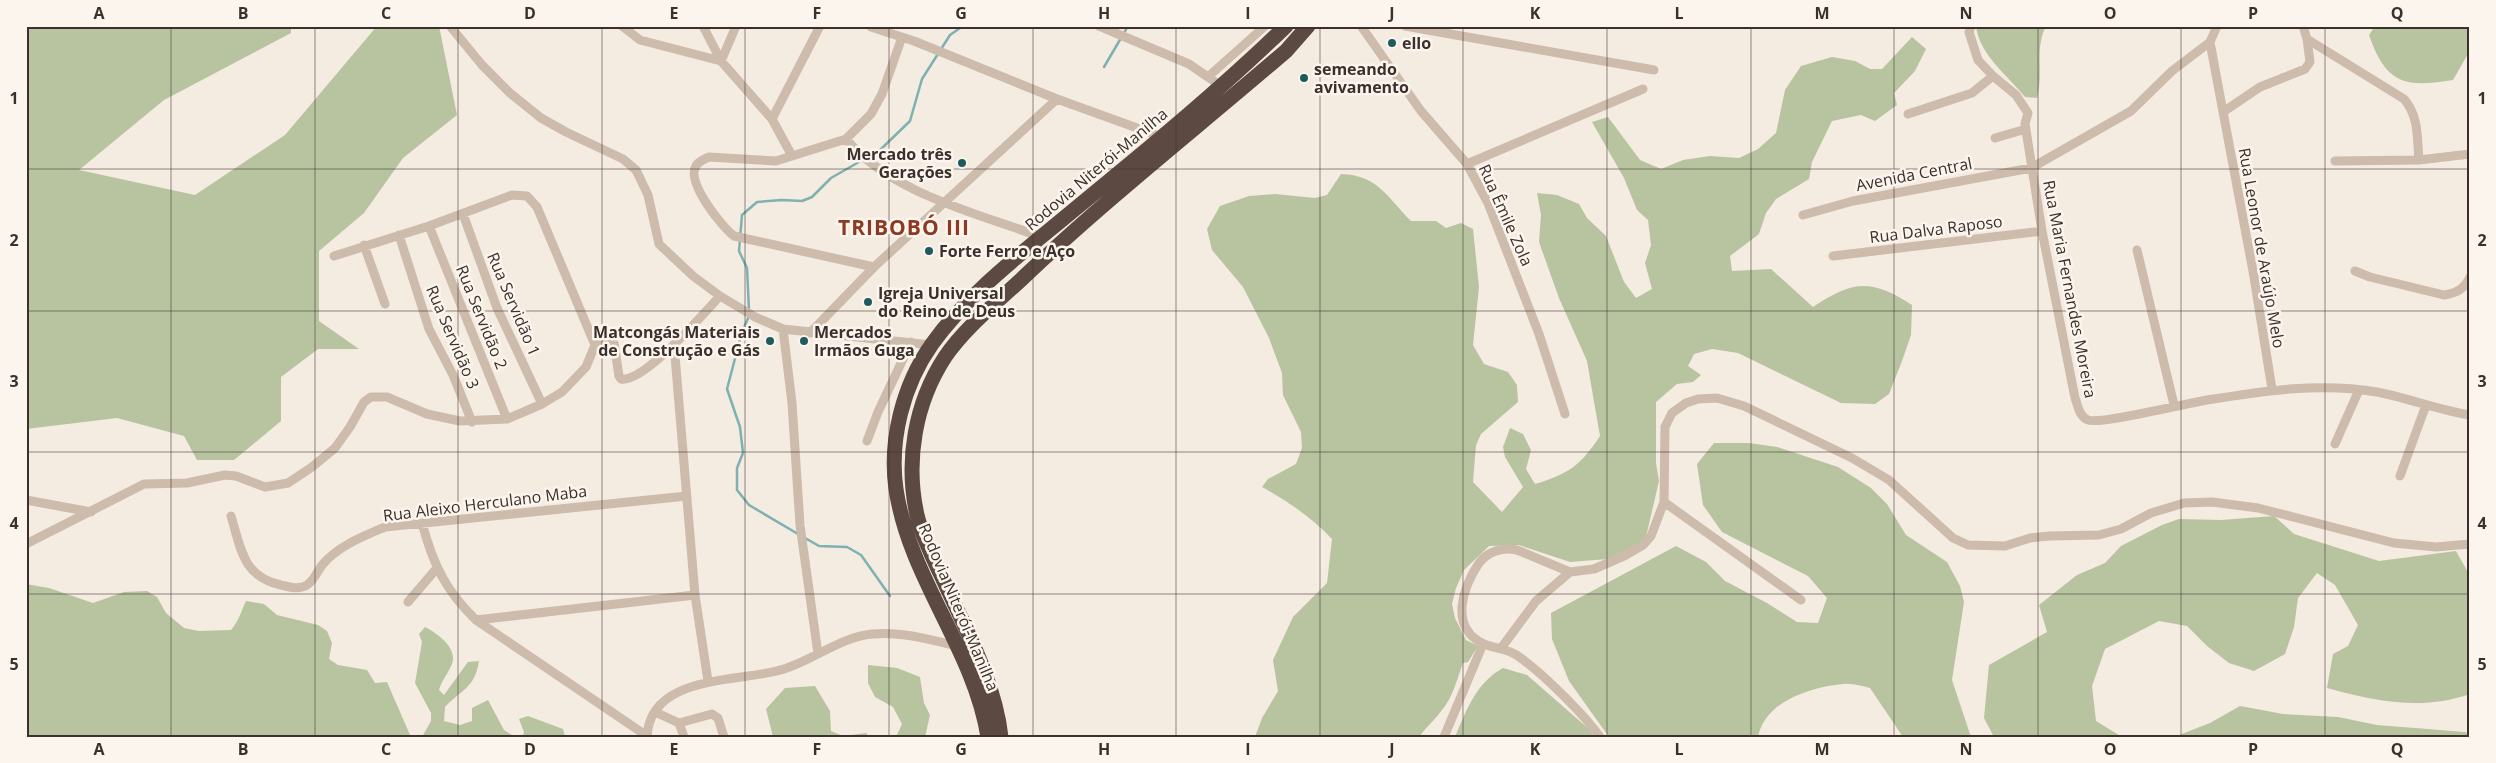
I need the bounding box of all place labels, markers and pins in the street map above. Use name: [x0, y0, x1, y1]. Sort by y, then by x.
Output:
place label: ello: [1402, 32, 1431, 54]
marker: ello: [1386, 37, 1398, 49]
place label: semeando avivamento: [1314, 58, 1409, 98]
marker: semeando avivamento: [1298, 72, 1310, 84]
place label: Mercado três Gerações: [847, 143, 952, 183]
marker: Mercado três Gerações: [956, 157, 968, 169]
place label: Forte Ferro e Aço: [939, 240, 1075, 262]
marker: Forte Ferro e Aço: [923, 245, 935, 257]
place label: Igreja Universal do Reino de Deus: [878, 282, 1015, 322]
marker: Igreja Universal do Reino de Deus: [862, 296, 874, 308]
place label: Matcongás Materiais de Construção e Gás: [593, 321, 760, 361]
place label: Mercados Irmãos Guga: [814, 321, 915, 361]
marker: Matcongás Materiais de Construção e Gás: [764, 335, 776, 347]
marker: Mercados Irmãos Guga: [798, 335, 810, 347]

